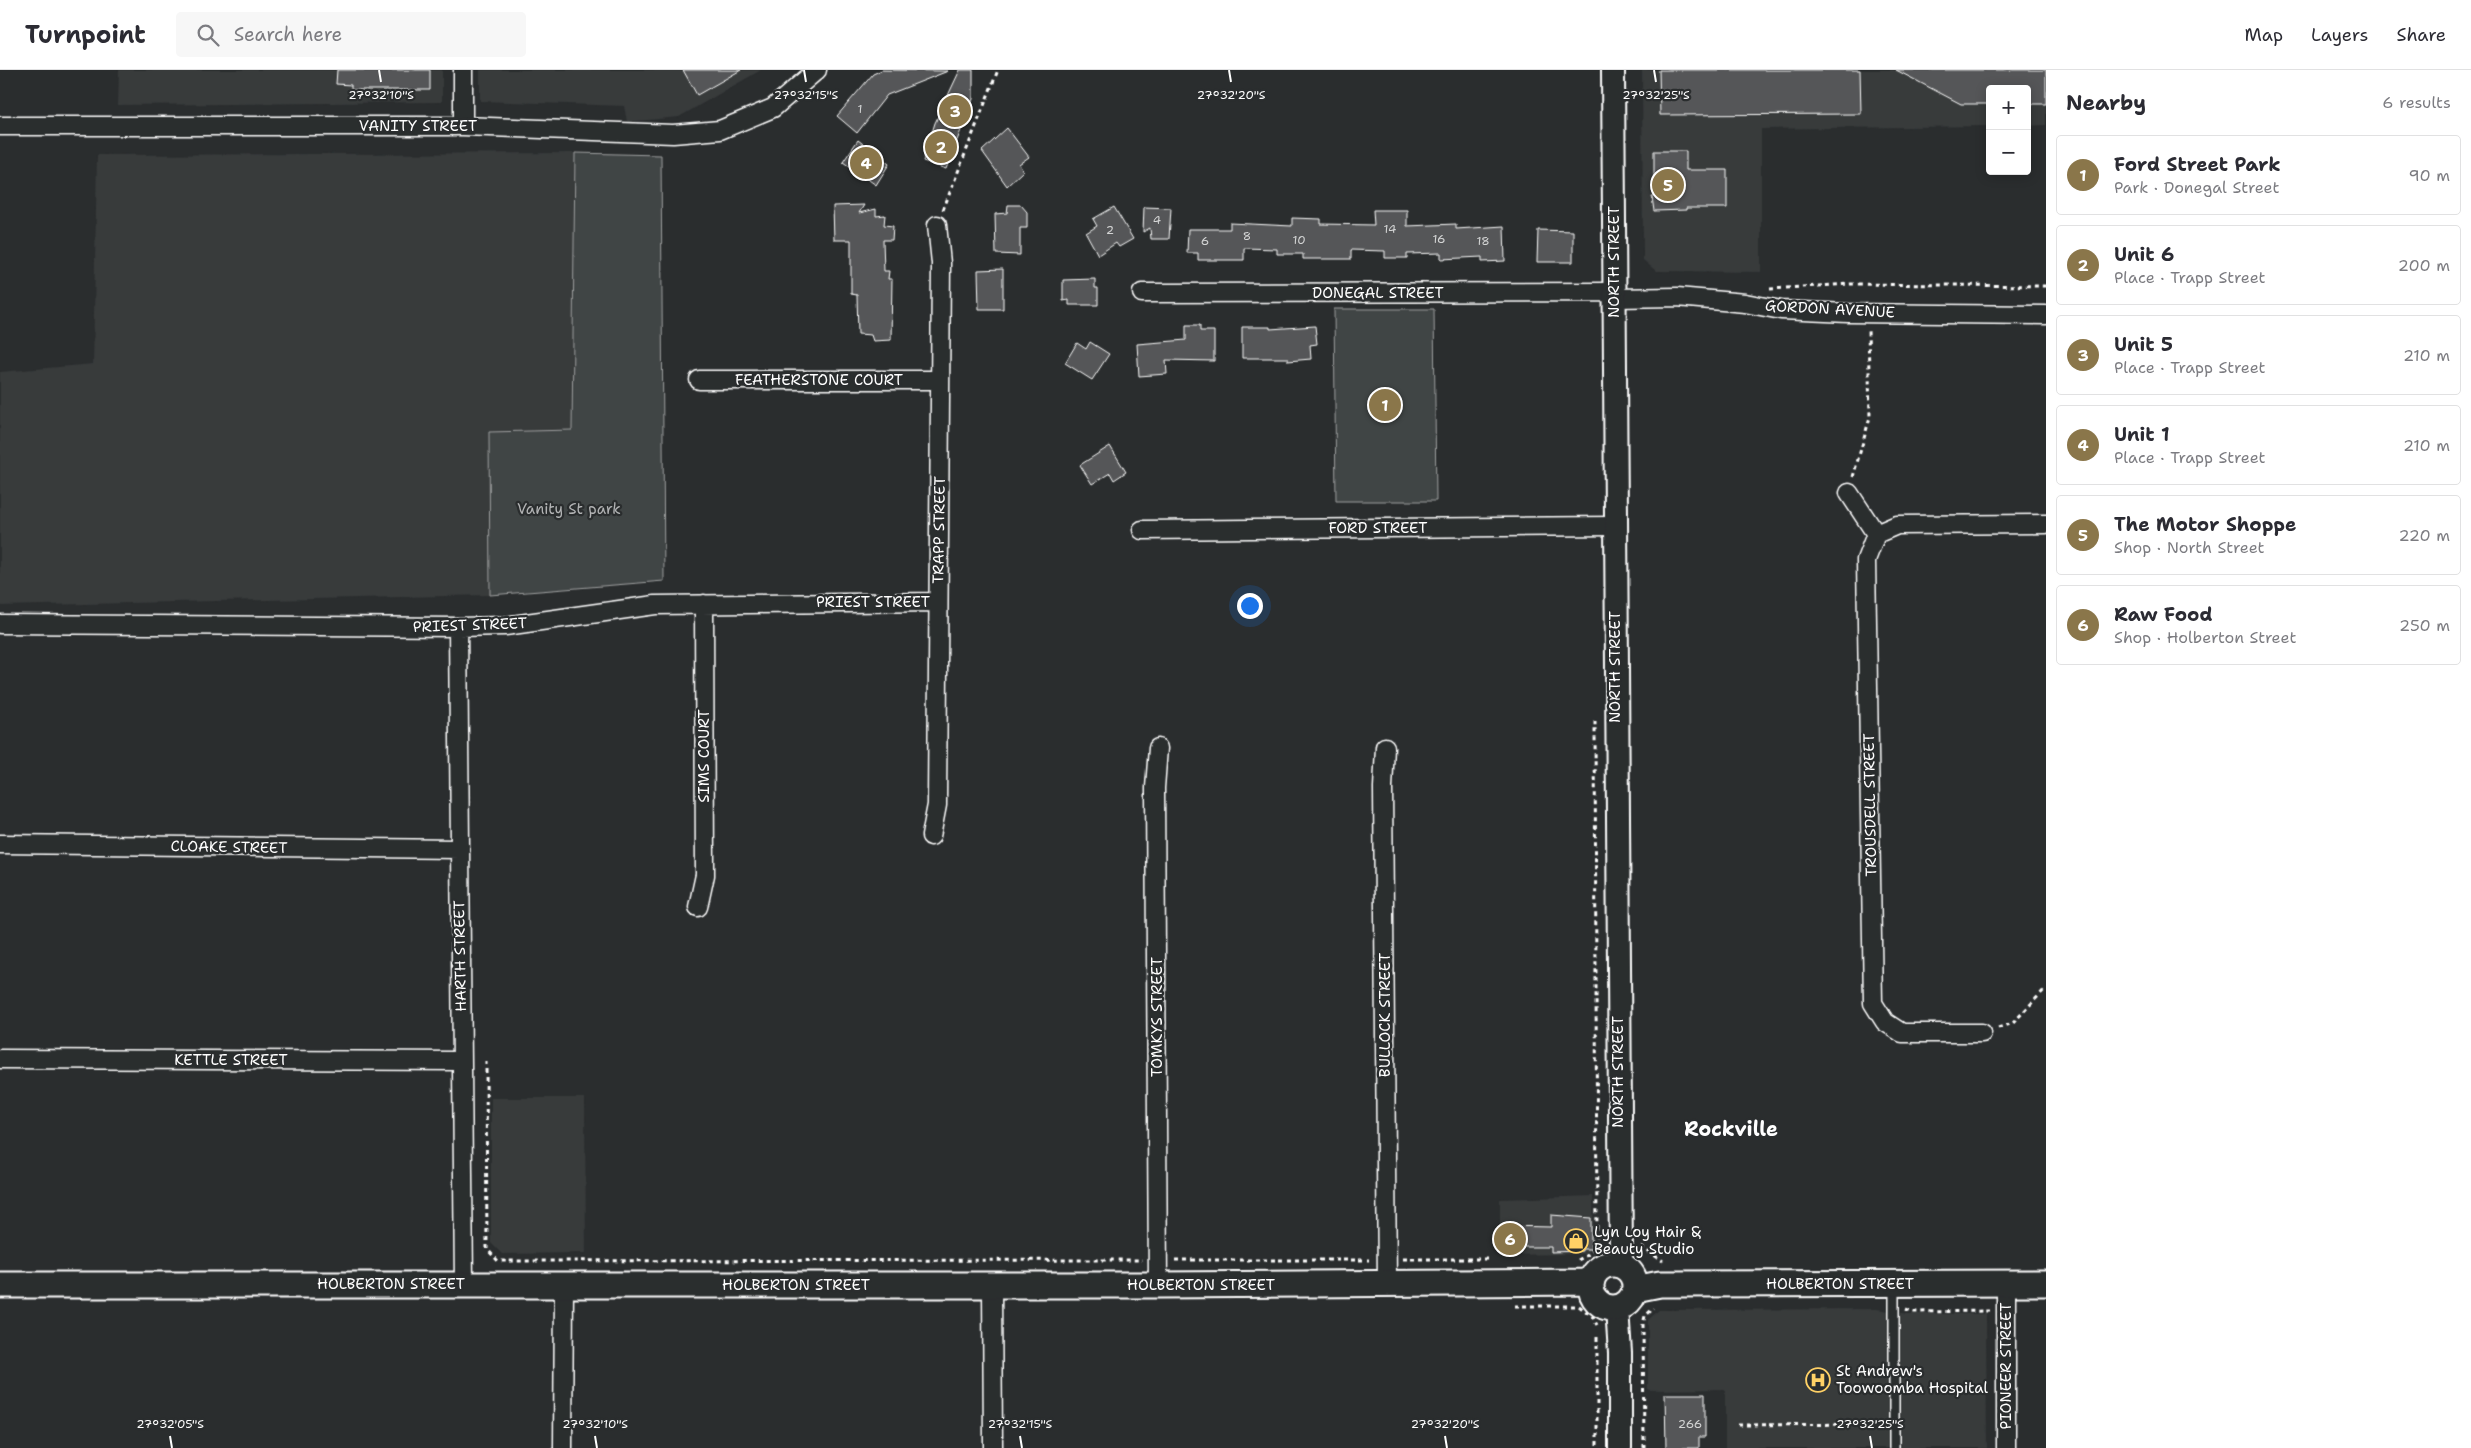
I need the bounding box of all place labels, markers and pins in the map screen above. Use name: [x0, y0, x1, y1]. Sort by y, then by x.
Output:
pin: 3: [939, 92, 971, 130]
pin: 2: [925, 128, 957, 166]
pin: 4: [850, 144, 882, 182]
pin: 5: [1652, 166, 1684, 204]
pin: 1: [1369, 386, 1401, 424]
pin: 6: [1494, 1220, 1526, 1258]
place label: Lyn Loy Hair & Beauty Studio: [1594, 1222, 1701, 1259]
shop icon: Lyn Loy Hair & Beauty Studio: [1563, 1228, 1589, 1254]
place label: St Andrew's Toowoomba Hospital: [1836, 1361, 1988, 1398]
hospital icon: St Andrew's Toowoomba Hospital: [1805, 1367, 1831, 1393]

